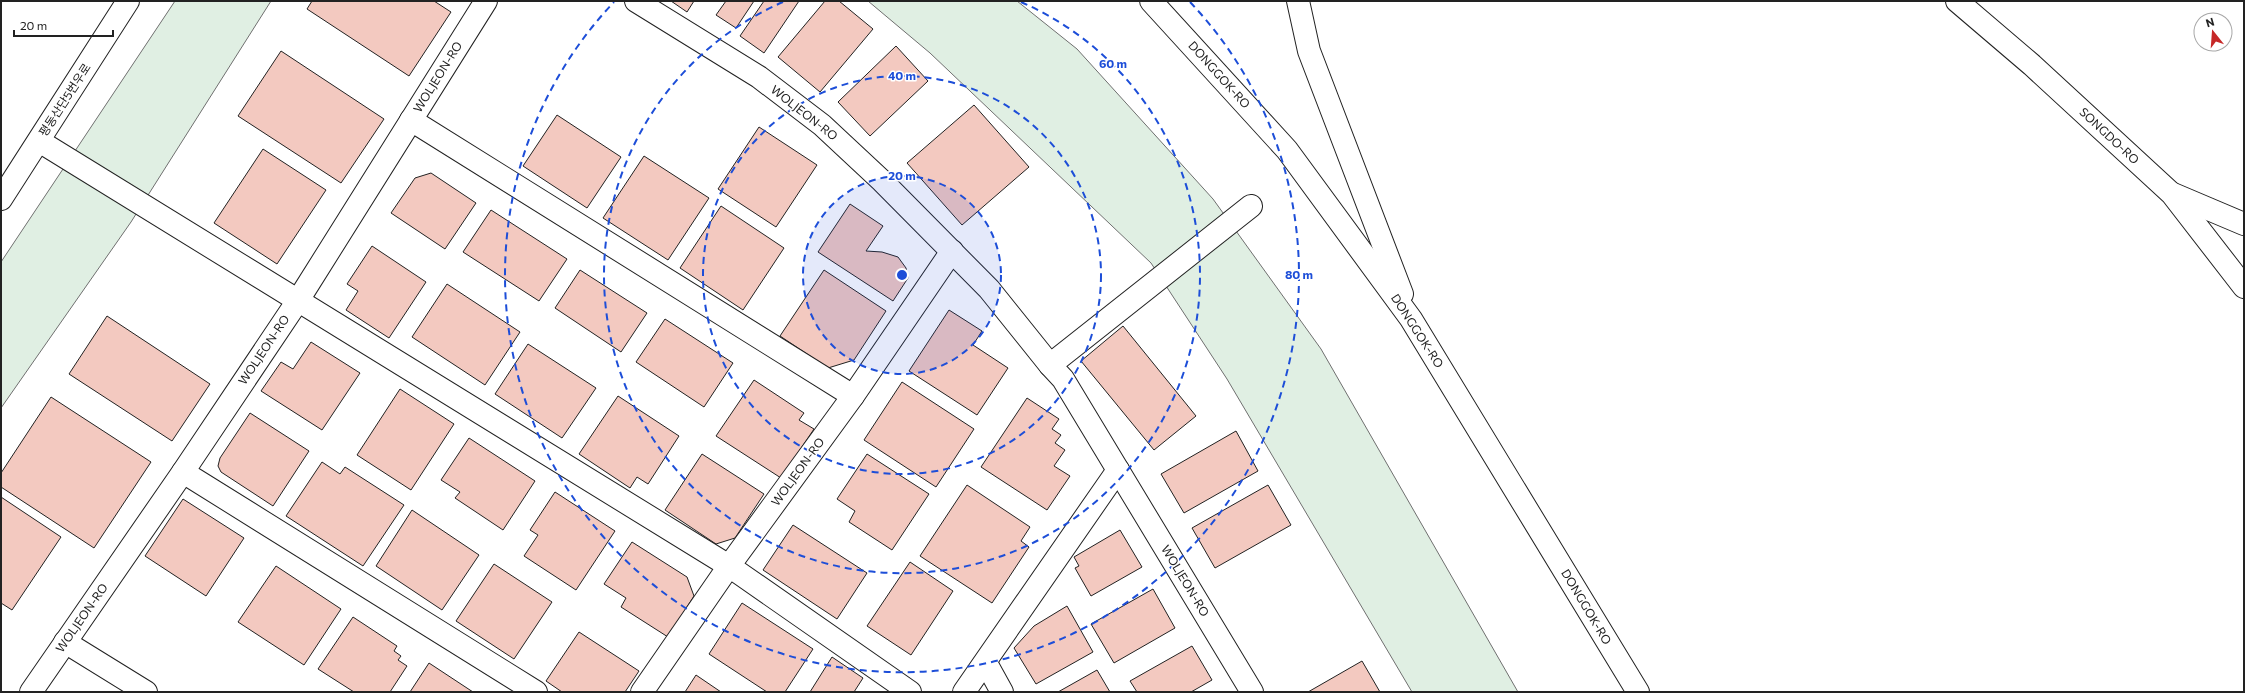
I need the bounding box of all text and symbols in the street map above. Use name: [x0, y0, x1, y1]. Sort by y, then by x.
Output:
scale bar: [14, 12, 113, 38]
north arrow: [2193, 12, 2233, 52]
text: N: [2204, 15, 2216, 29]
text: 20 m: [20, 18, 47, 32]
street label: WOLJEON-RO: [410, 38, 465, 115]
street label: DONGGOK-RO: [1186, 38, 1254, 111]
text: 60 m: [1099, 56, 1127, 70]
street label: 평동산단5번우로: [35, 60, 93, 139]
text: 40 m: [888, 68, 916, 82]
street label: WOLJEON-RO: [768, 82, 841, 144]
street label: SONGDO-RO: [2077, 104, 2142, 166]
text: 20 m: [888, 168, 916, 182]
text: 80 m: [1285, 267, 1313, 281]
centre of rings: [895, 268, 909, 282]
street label: DONGGOK-RO: [1389, 291, 1447, 370]
street label: WOLJEON-RO: [235, 312, 293, 387]
street label: WOLJEON-RO: [768, 434, 828, 509]
street label: WOLJEON-RO: [1158, 542, 1213, 619]
street label: DONGGOK-RO: [1559, 566, 1615, 647]
street label: WOLJEON-RO: [52, 580, 111, 655]

